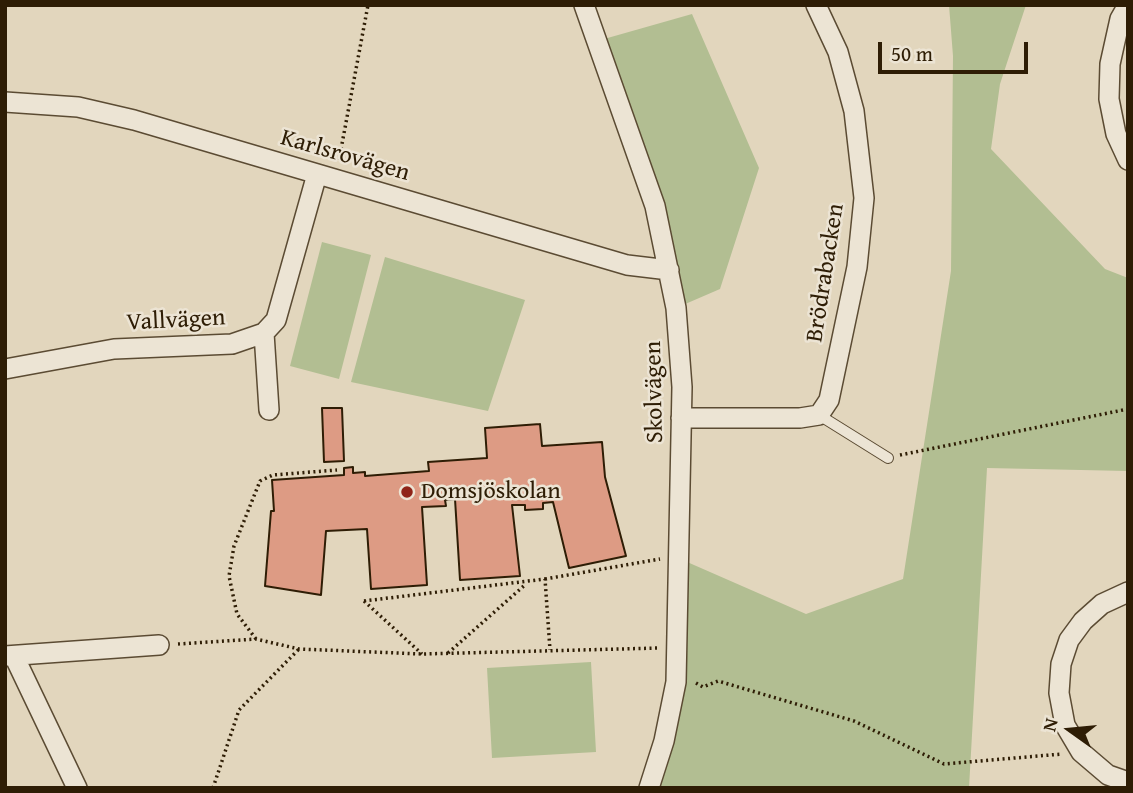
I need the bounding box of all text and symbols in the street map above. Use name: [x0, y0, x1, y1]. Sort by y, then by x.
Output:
scale bar: [881, 28, 1032, 72]
text: 50 m: [891, 38, 933, 69]
street label: Karlsrovägen: [277, 124, 413, 188]
street label: Brödrabacken: [801, 202, 851, 344]
street label: Vallvägen: [126, 304, 226, 338]
street label: Skolvägen: [640, 341, 670, 443]
place label: Domsjöskolan: [421, 478, 561, 506]
marker: Domsjöskolan: [399, 484, 415, 500]
north arrow: [1035, 695, 1105, 765]
text: N: [1035, 715, 1065, 734]

